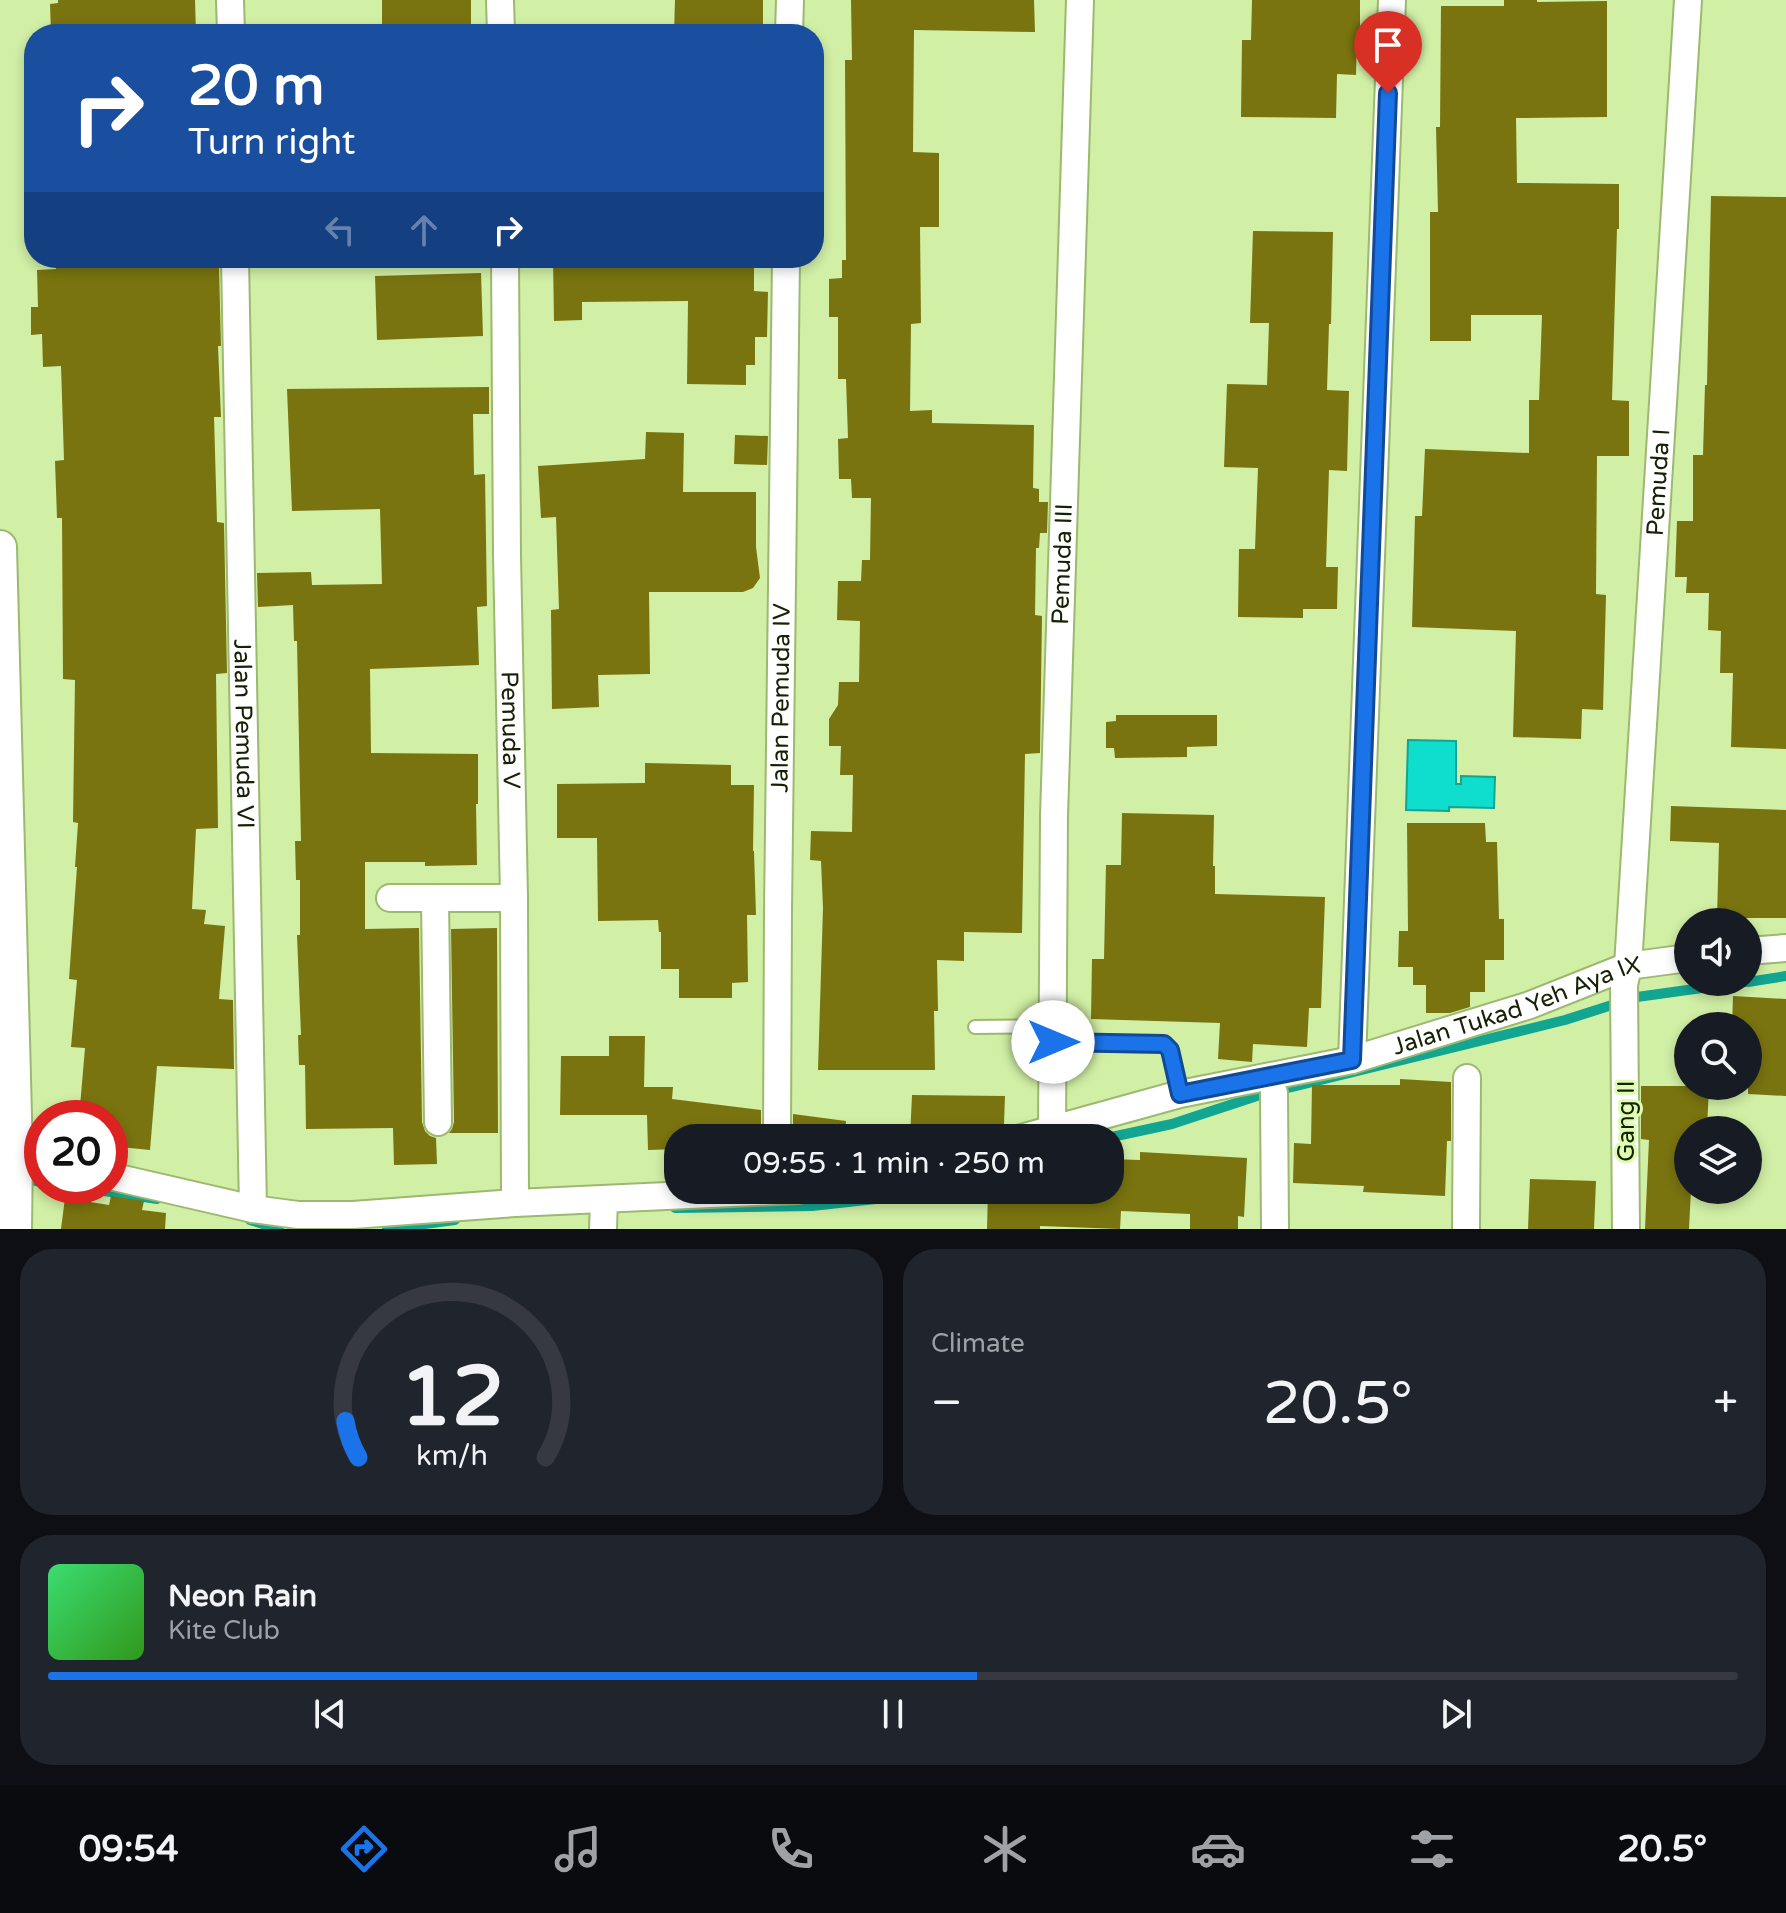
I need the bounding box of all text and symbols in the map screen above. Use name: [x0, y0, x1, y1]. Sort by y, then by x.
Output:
pin: [1354, 11, 1422, 93]
icon: arrive: [1366, 23, 1410, 67]
text: 20 m: [188, 53, 324, 120]
icon: right: [56, 56, 160, 160]
text: Turn right: [188, 121, 355, 164]
icon: left: [318, 208, 362, 252]
icon: ahead: [402, 208, 446, 252]
icon: right: [486, 208, 530, 252]
street label: Pemuda I: [1641, 428, 1676, 537]
street label: Pemuda III: [1046, 503, 1079, 625]
street label: Jalan Pemuda IV: [765, 603, 797, 793]
street label: Jalan Pemuda VI: [227, 639, 260, 829]
street label: Pemuda V: [494, 671, 526, 789]
map controls: [1674, 908, 1762, 1204]
button: sound: [1674, 908, 1762, 996]
street label: Jalan Tukad Yeh Aya IX: [1389, 950, 1642, 1062]
position arrow: [1011, 1000, 1095, 1084]
button: search: [1674, 1012, 1762, 1100]
street label: Gang II: [1612, 1080, 1641, 1162]
speed limit sign: 20: [24, 1100, 128, 1204]
button: layers: [1674, 1116, 1762, 1204]
text: 09:55 · 1 min · 250 m: [743, 1145, 1045, 1182]
text: Climate: [931, 1328, 1025, 1359]
text: 12: [399, 1348, 504, 1448]
text: 20.5°: [1263, 1368, 1413, 1440]
text: −: [931, 1377, 962, 1430]
text: +: [1713, 1377, 1738, 1430]
text: km/h: [416, 1439, 487, 1473]
text: Neon Rain: [168, 1578, 317, 1615]
text: Kite Club: [168, 1615, 280, 1646]
icon: previous: [308, 1692, 352, 1736]
icon: pause: [871, 1692, 915, 1736]
icon: next: [1434, 1692, 1478, 1736]
icon: directions: [336, 1821, 392, 1877]
icon: music: [550, 1821, 606, 1877]
icon: phone: [763, 1821, 819, 1877]
icon: climate: [977, 1821, 1033, 1877]
icon: car: [1190, 1821, 1246, 1877]
icon: filters: [1404, 1821, 1460, 1877]
text: 09:54: [79, 1828, 179, 1871]
text: 20.5°: [1617, 1828, 1707, 1871]

